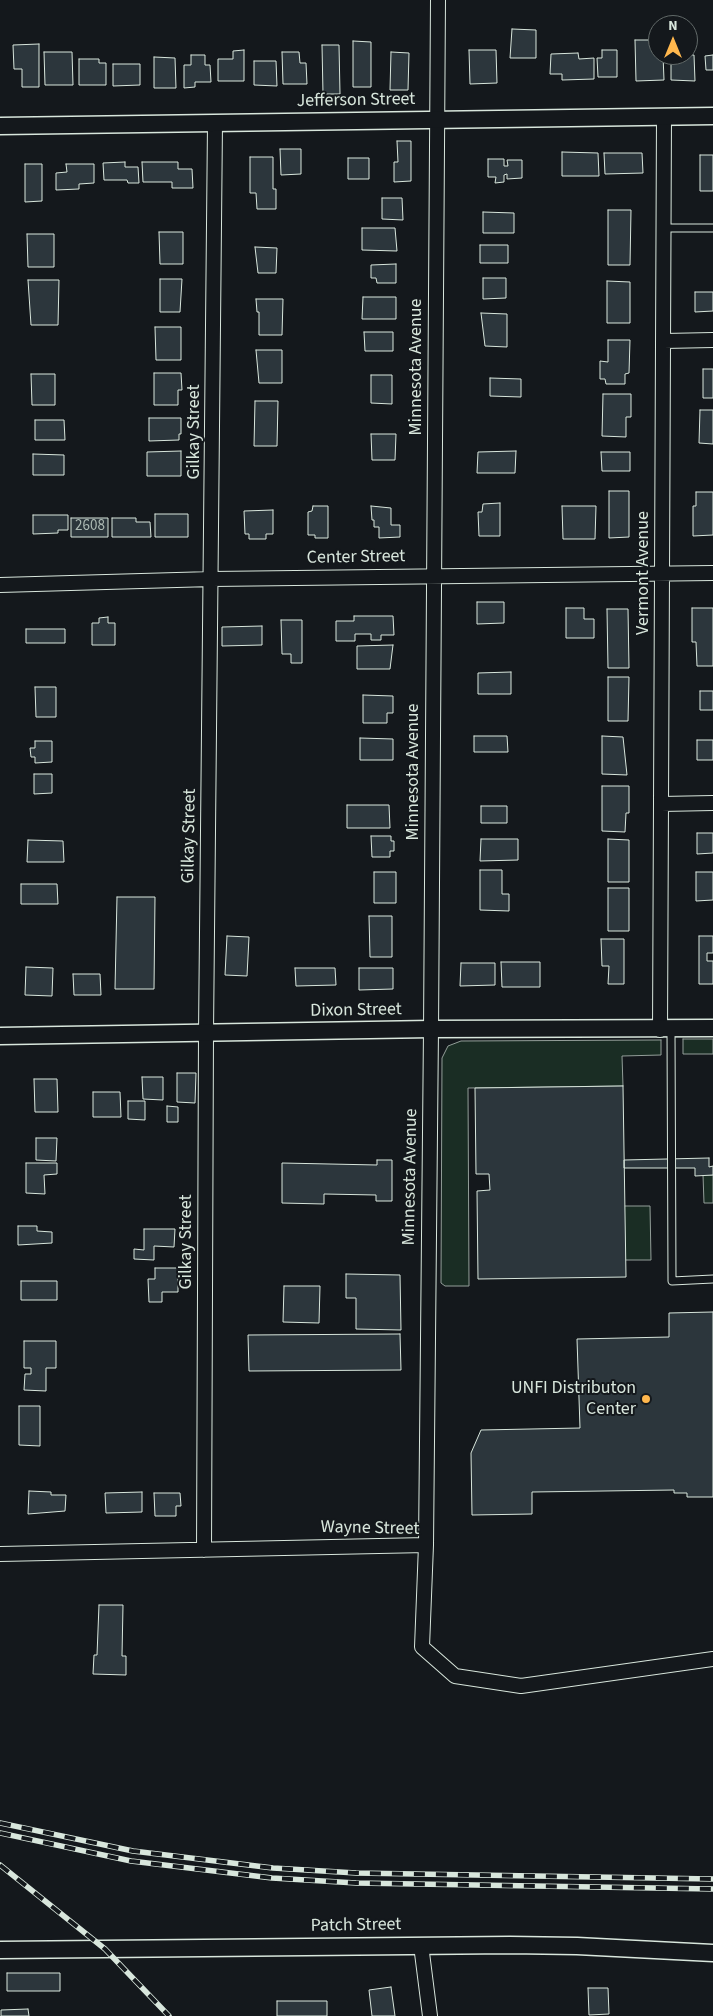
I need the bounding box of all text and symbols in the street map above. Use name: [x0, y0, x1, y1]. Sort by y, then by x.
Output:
north arrow: [648, 15, 698, 65]
text: N: [668, 16, 678, 36]
street label: Jefferson Street: [296, 89, 416, 113]
street label: Minnesota Avenue: [406, 299, 428, 435]
street label: Gilkay Street: [184, 384, 206, 480]
street label: Vermont Avenue: [633, 511, 655, 635]
house number: 2608: [75, 518, 105, 536]
street label: Center Street: [306, 546, 406, 570]
street label: Minnesota Avenue: [403, 704, 425, 840]
street label: Gilkay Street: [178, 788, 202, 884]
street label: Dixon Street: [310, 999, 402, 1023]
street label: Minnesota Avenue: [399, 1108, 423, 1246]
street label: Gilkay Street: [176, 1194, 198, 1290]
place label: UNFI Distributon Center: [511, 1378, 636, 1420]
marker: UNFI Distributon Center: [640, 1393, 652, 1405]
street label: Wayne Street: [320, 1517, 420, 1541]
street label: Patch Street: [310, 1914, 402, 1938]

